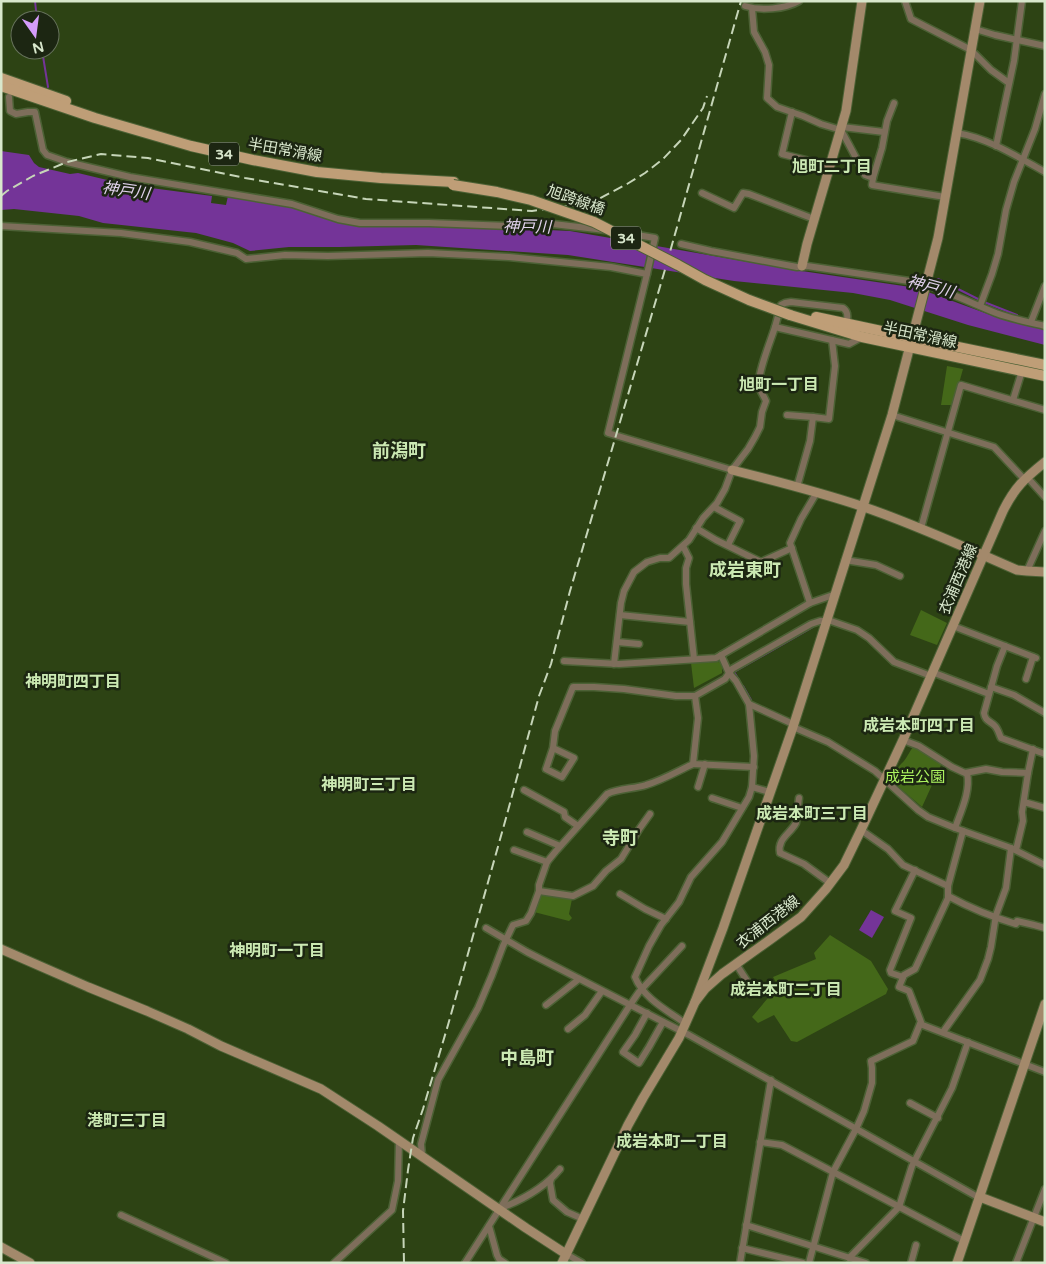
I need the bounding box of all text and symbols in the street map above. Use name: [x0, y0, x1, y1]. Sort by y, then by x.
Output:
north arrow: [10, 10, 60, 60]
text: N: [31, 38, 46, 57]
street label: 半田常滑線: [246, 135, 324, 165]
road number: 34: [209, 142, 239, 166]
district label: 旭町二丁目: [792, 157, 872, 177]
water label: 神戸川: [101, 178, 153, 205]
street label: 旭跨線橋: [545, 181, 607, 219]
water label: 神戸川: [503, 217, 553, 237]
road number: 34: [611, 227, 641, 250]
water label: 神戸川: [905, 271, 958, 303]
street label: 半田常滑線: [881, 318, 959, 352]
district label: 旭町一丁目: [739, 375, 819, 395]
district label: 前潟町: [372, 440, 426, 462]
street label: 衣浦西港線: [935, 541, 981, 617]
district label: 成岩東町: [709, 559, 781, 581]
district label: 神明町四丁目: [25, 672, 121, 692]
district label: 成岩本町四丁目: [863, 716, 975, 736]
park label: 成岩公園: [885, 768, 945, 786]
district label: 神明町三丁目: [321, 775, 417, 795]
district label: 成岩本町三丁目: [756, 804, 868, 824]
district label: 寺町: [602, 827, 638, 849]
street label: 衣浦西港線: [733, 892, 803, 952]
district label: 神明町一丁目: [229, 941, 325, 961]
district label: 成岩本町二丁目: [730, 980, 842, 1000]
district label: 中島町: [500, 1047, 554, 1069]
district label: 港町三丁目: [87, 1111, 167, 1131]
district label: 成岩本町一丁目: [616, 1132, 728, 1152]

